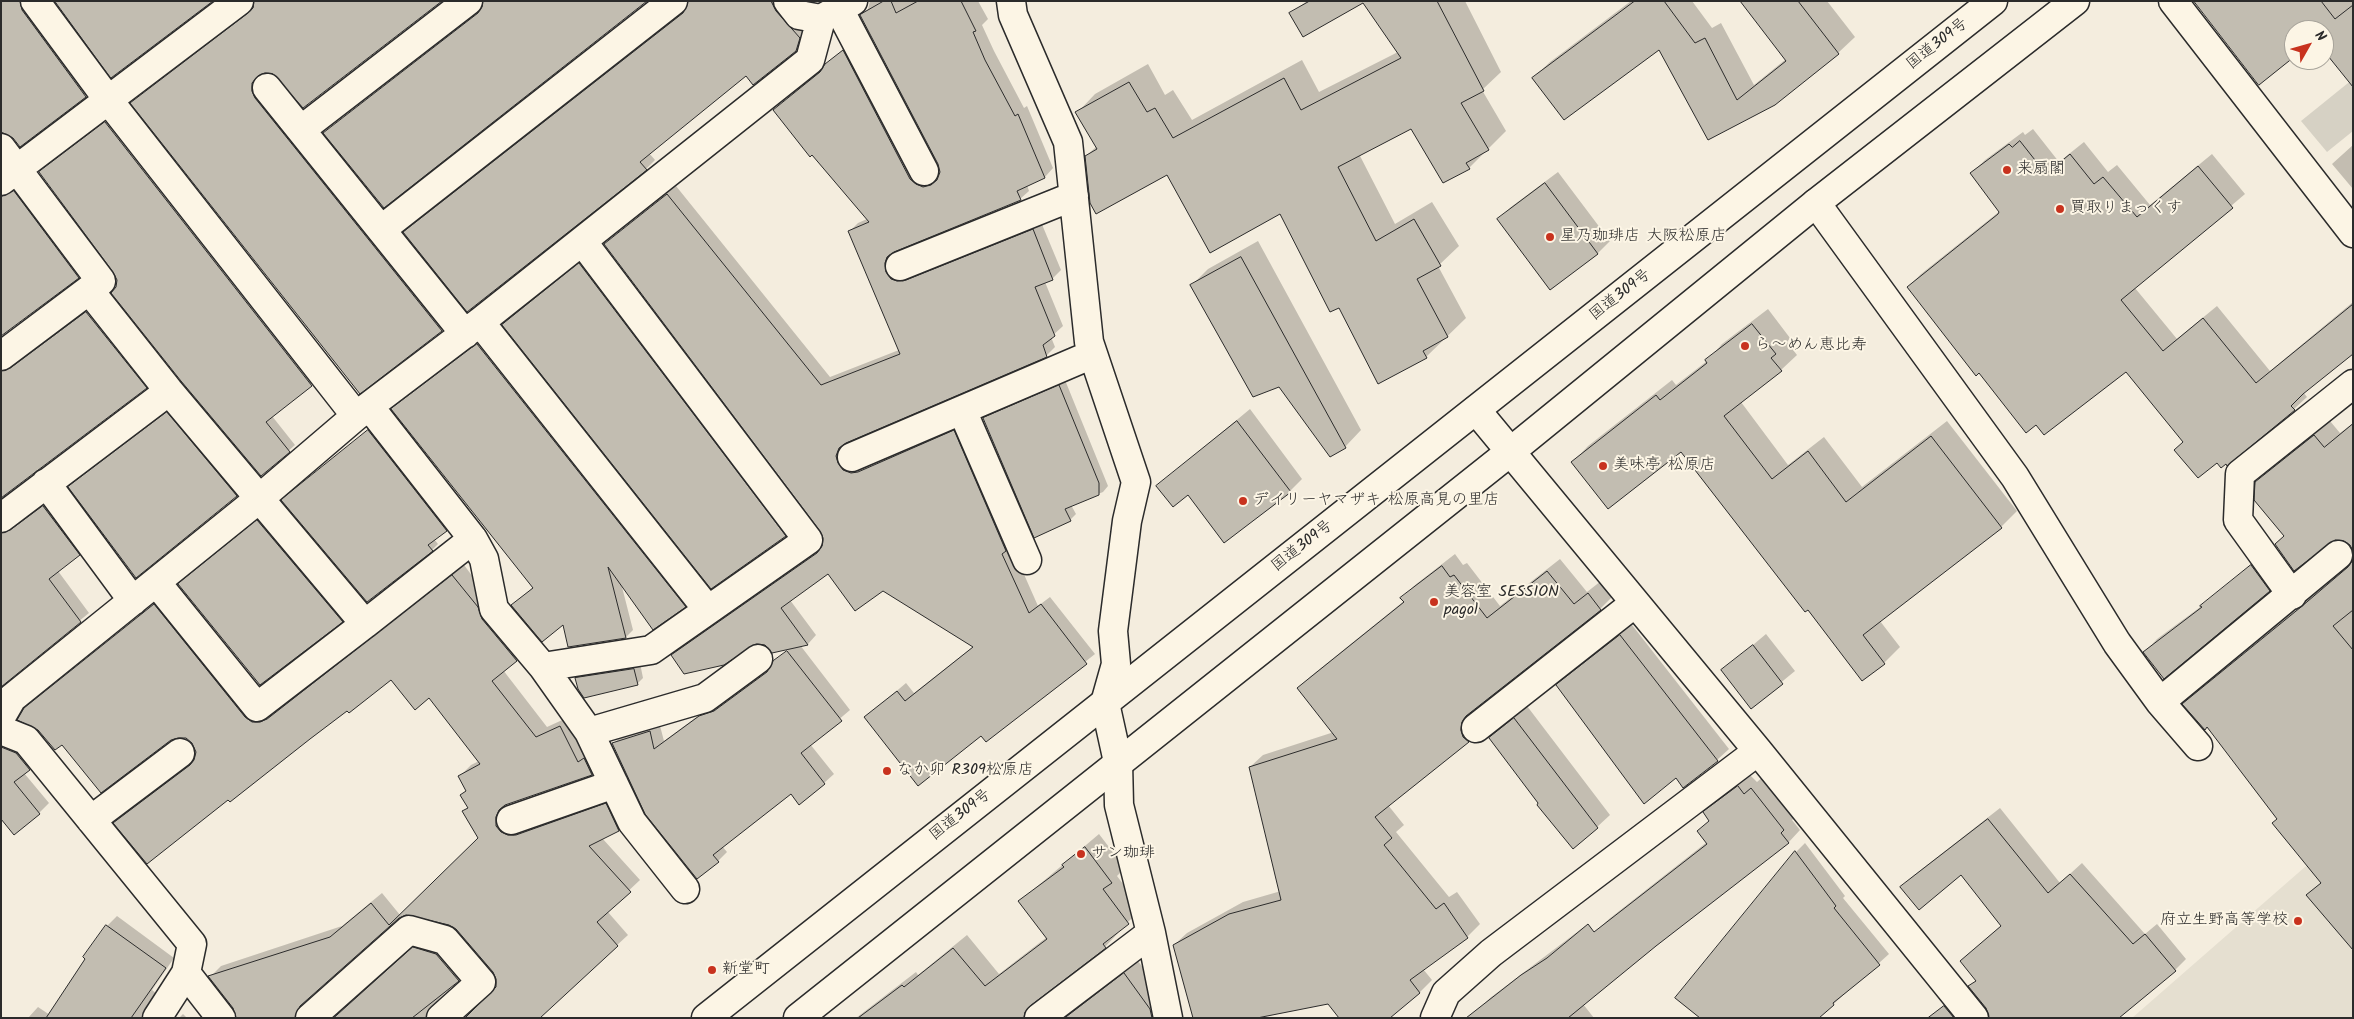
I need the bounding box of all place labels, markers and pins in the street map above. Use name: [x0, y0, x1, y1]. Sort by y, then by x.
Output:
place label: 来扇閣: [2017, 160, 2065, 180]
marker: 来扇閣: [2001, 164, 2013, 176]
place label: 買取りまっくす: [2070, 199, 2182, 219]
marker: 買取りまっくす: [2054, 203, 2066, 215]
place label: 星乃珈琲店 大阪松原店: [1560, 227, 1726, 247]
marker: 星乃珈琲店 大阪松原店: [1544, 231, 1556, 243]
place label: ら～めん恵比寿: [1755, 336, 1867, 356]
marker: ら～めん恵比寿: [1739, 340, 1751, 352]
place label: 美味亭 松原店: [1613, 456, 1715, 476]
marker: 美味亭 松原店: [1597, 460, 1609, 472]
place label: デイリーヤマザキ 松原高見の里店: [1253, 491, 1499, 511]
marker: デイリーヤマザキ 松原高見の里店: [1237, 495, 1249, 507]
place label: 美容室 SESSION pagol: [1444, 583, 1559, 621]
marker: 美容室 SESSION pagol: [1428, 596, 1440, 608]
place label: なか卯 R309松原店: [897, 761, 1034, 781]
marker: なか卯 R309松原店: [881, 765, 893, 777]
place label: サン珈琲: [1091, 844, 1155, 864]
marker: サン珈琲: [1075, 848, 1087, 860]
place label: 府立生野高等学校: [2160, 911, 2288, 931]
marker: 府立生野高等学校: [2292, 915, 2304, 927]
place label: 新堂町: [722, 960, 770, 980]
marker: 新堂町: [706, 964, 718, 976]

